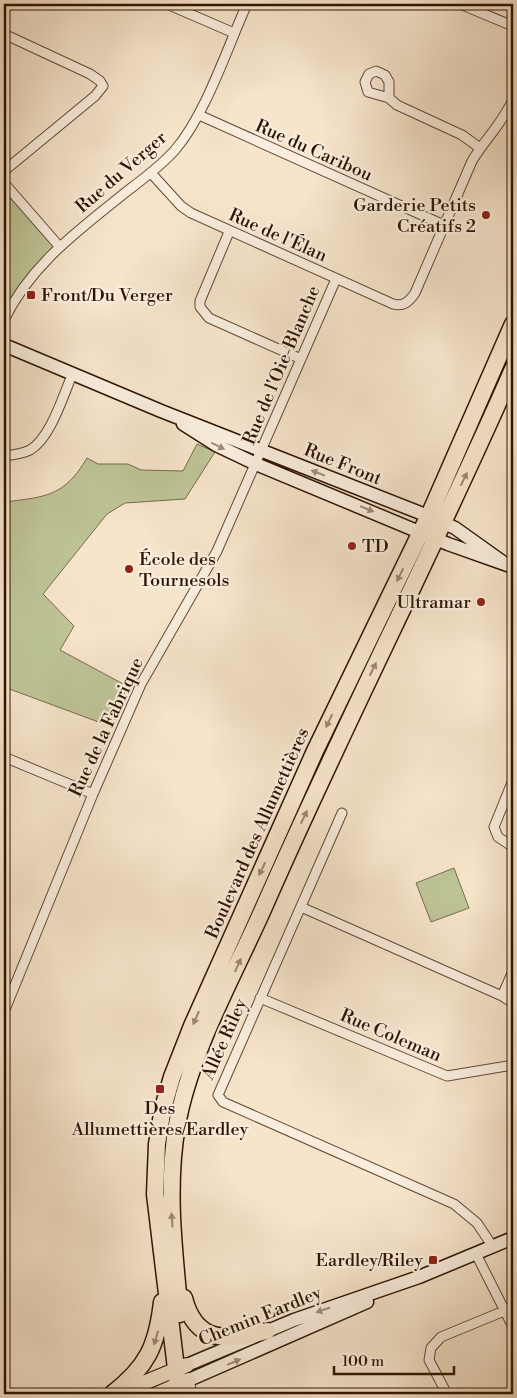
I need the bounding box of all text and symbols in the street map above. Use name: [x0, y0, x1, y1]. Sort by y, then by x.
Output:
street label: Rue du Caribou: [252, 114, 377, 187]
street label: Rue du Verger: [71, 126, 172, 218]
place label: Garderie Petits Créatifs 2: [353, 194, 476, 238]
street label: Rue de l'Élan: [225, 203, 331, 268]
marker: Garderie Petits Créatifs 2: [480, 209, 492, 221]
street label: Rue de l'Oie-Blanche: [238, 282, 325, 448]
place label: Front/Du Verger: [41, 284, 173, 307]
marker: Front/Du Verger: [25, 289, 37, 301]
street label: Rue Front: [301, 438, 386, 491]
one-way arrow: [210, 442, 225, 450]
one-way arrow: [311, 468, 325, 476]
one-way arrow: [460, 472, 468, 486]
one-way arrow: [360, 505, 375, 513]
place label: TD: [362, 535, 389, 558]
marker: TD: [346, 540, 358, 552]
place label: École des Tournesols: [139, 548, 230, 592]
marker: École des Tournesols: [123, 563, 135, 575]
one-way arrow: [396, 568, 404, 582]
place label: Ultramar: [397, 591, 471, 614]
marker: Ultramar: [475, 596, 487, 608]
street label: Rue de la Fabrique: [64, 654, 149, 801]
one-way arrow: [369, 662, 377, 677]
one-way arrow: [325, 714, 333, 728]
street label: Boulevard des Allumettières: [200, 724, 314, 943]
one-way arrow: [301, 810, 309, 824]
one-way arrow: [258, 862, 266, 876]
one-way arrow: [234, 958, 242, 972]
street label: Allée Riley: [196, 995, 253, 1084]
street label: Rue Coleman: [337, 1004, 445, 1067]
one-way arrow: [192, 1011, 200, 1025]
marker: Des Allumettières/Eardley: [154, 1083, 166, 1095]
place label: Des Allumettières/Eardley: [71, 1097, 248, 1141]
one-way arrow: [167, 1212, 175, 1228]
place label: Eardley/Riley: [316, 1249, 423, 1272]
marker: Eardley/Riley: [427, 1254, 439, 1266]
street label: Chemin Eardley: [195, 1281, 325, 1352]
one-way arrow: [315, 1306, 330, 1314]
one-way arrow: [151, 1330, 159, 1345]
scale bar: [334, 1343, 454, 1375]
text: 100 m: [342, 1352, 384, 1371]
one-way arrow: [227, 1357, 241, 1365]

